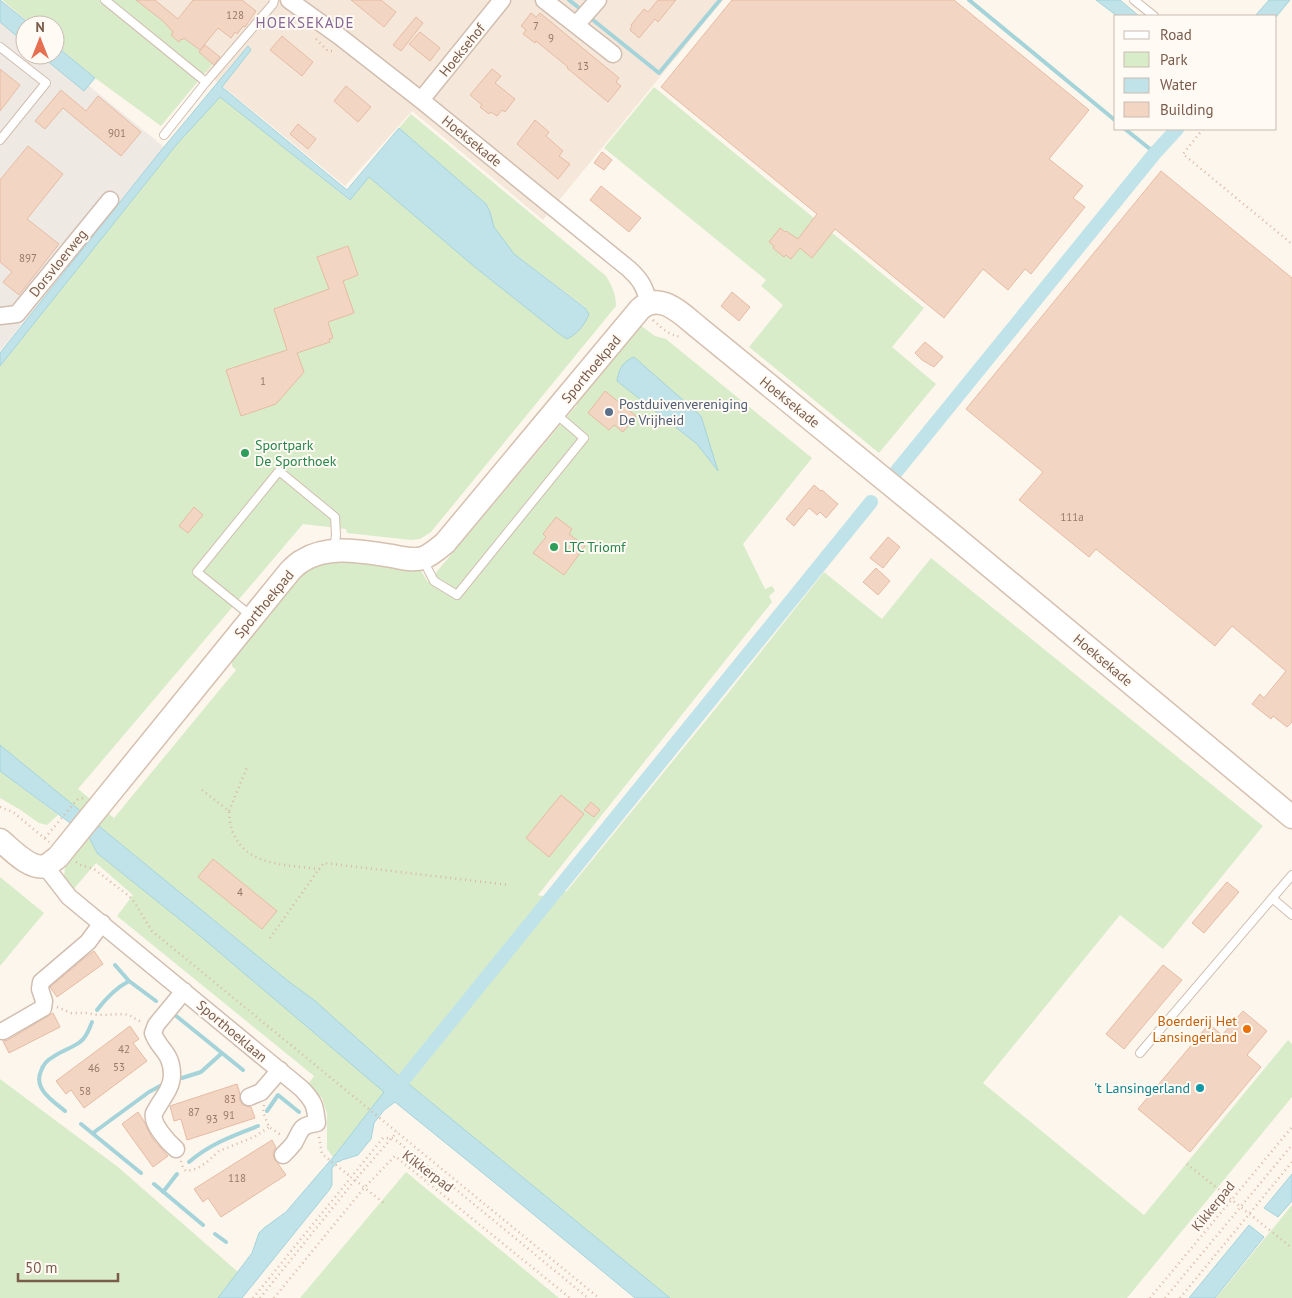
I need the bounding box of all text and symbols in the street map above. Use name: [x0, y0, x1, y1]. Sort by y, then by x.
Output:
house number: 128: [226, 8, 244, 22]
district label: HOEKSEKADE: [256, 13, 354, 32]
north arrow: [15, 15, 65, 65]
legend: [1114, 15, 1277, 130]
text: N: [35, 18, 45, 36]
street label: Hoeksehof: [435, 19, 489, 80]
house number: 7: [533, 19, 539, 33]
text: Road: [1160, 25, 1192, 44]
house number: 9: [548, 31, 554, 45]
text: Park: [1160, 50, 1188, 69]
house number: 13: [577, 59, 589, 73]
text: Water: [1160, 75, 1197, 94]
text: Building: [1160, 100, 1214, 119]
street label: Hoeksekade: [438, 111, 506, 171]
house number: 901: [108, 126, 126, 140]
street label: Dorsvloerweg: [25, 225, 91, 301]
house number: 897: [19, 251, 37, 265]
street label: Sporthoekpad: [557, 331, 625, 407]
street label: Hoeksekade: [756, 372, 824, 432]
house number: 1: [260, 374, 266, 388]
place label: Postduivenvereniging De Vrijheid: [619, 395, 748, 429]
marker: Postduivenvereniging De Vrijheid: [603, 406, 615, 418]
place label: Sportpark De Sporthoek: [255, 436, 337, 470]
marker: Sportpark De Sporthoek: [239, 447, 251, 459]
house number: 111a: [1060, 510, 1084, 524]
place label: LTC Triomf: [564, 538, 626, 556]
marker: LTC Triomf: [548, 541, 560, 553]
street label: Sporthoekpad: [230, 566, 298, 642]
street label: Hoeksekade: [1070, 630, 1136, 690]
house number: 4: [237, 885, 243, 899]
street label: Sporthoeklaan: [193, 996, 271, 1066]
place label: Boerderij Het Lansingerland: [1153, 1012, 1237, 1046]
marker: Boerderij Het Lansingerland: [1241, 1023, 1253, 1035]
house number: 42: [118, 1042, 130, 1056]
house number: 53: [113, 1060, 125, 1074]
house number: 46: [88, 1061, 100, 1075]
place label: 't Lansingerland: [1094, 1079, 1190, 1097]
marker: 't Lansingerland: [1194, 1082, 1206, 1094]
house number: 58: [79, 1084, 91, 1098]
house number: 83: [224, 1092, 236, 1106]
house number: 87: [188, 1105, 200, 1119]
house number: 91: [223, 1108, 235, 1122]
house number: 93: [206, 1112, 218, 1126]
street label: Kikkerpad: [399, 1146, 457, 1196]
house number: 118: [228, 1171, 246, 1185]
street label: Kikkerpad: [1187, 1177, 1239, 1235]
scale bar: [18, 1250, 118, 1282]
text: 50 m: [25, 1258, 58, 1277]

